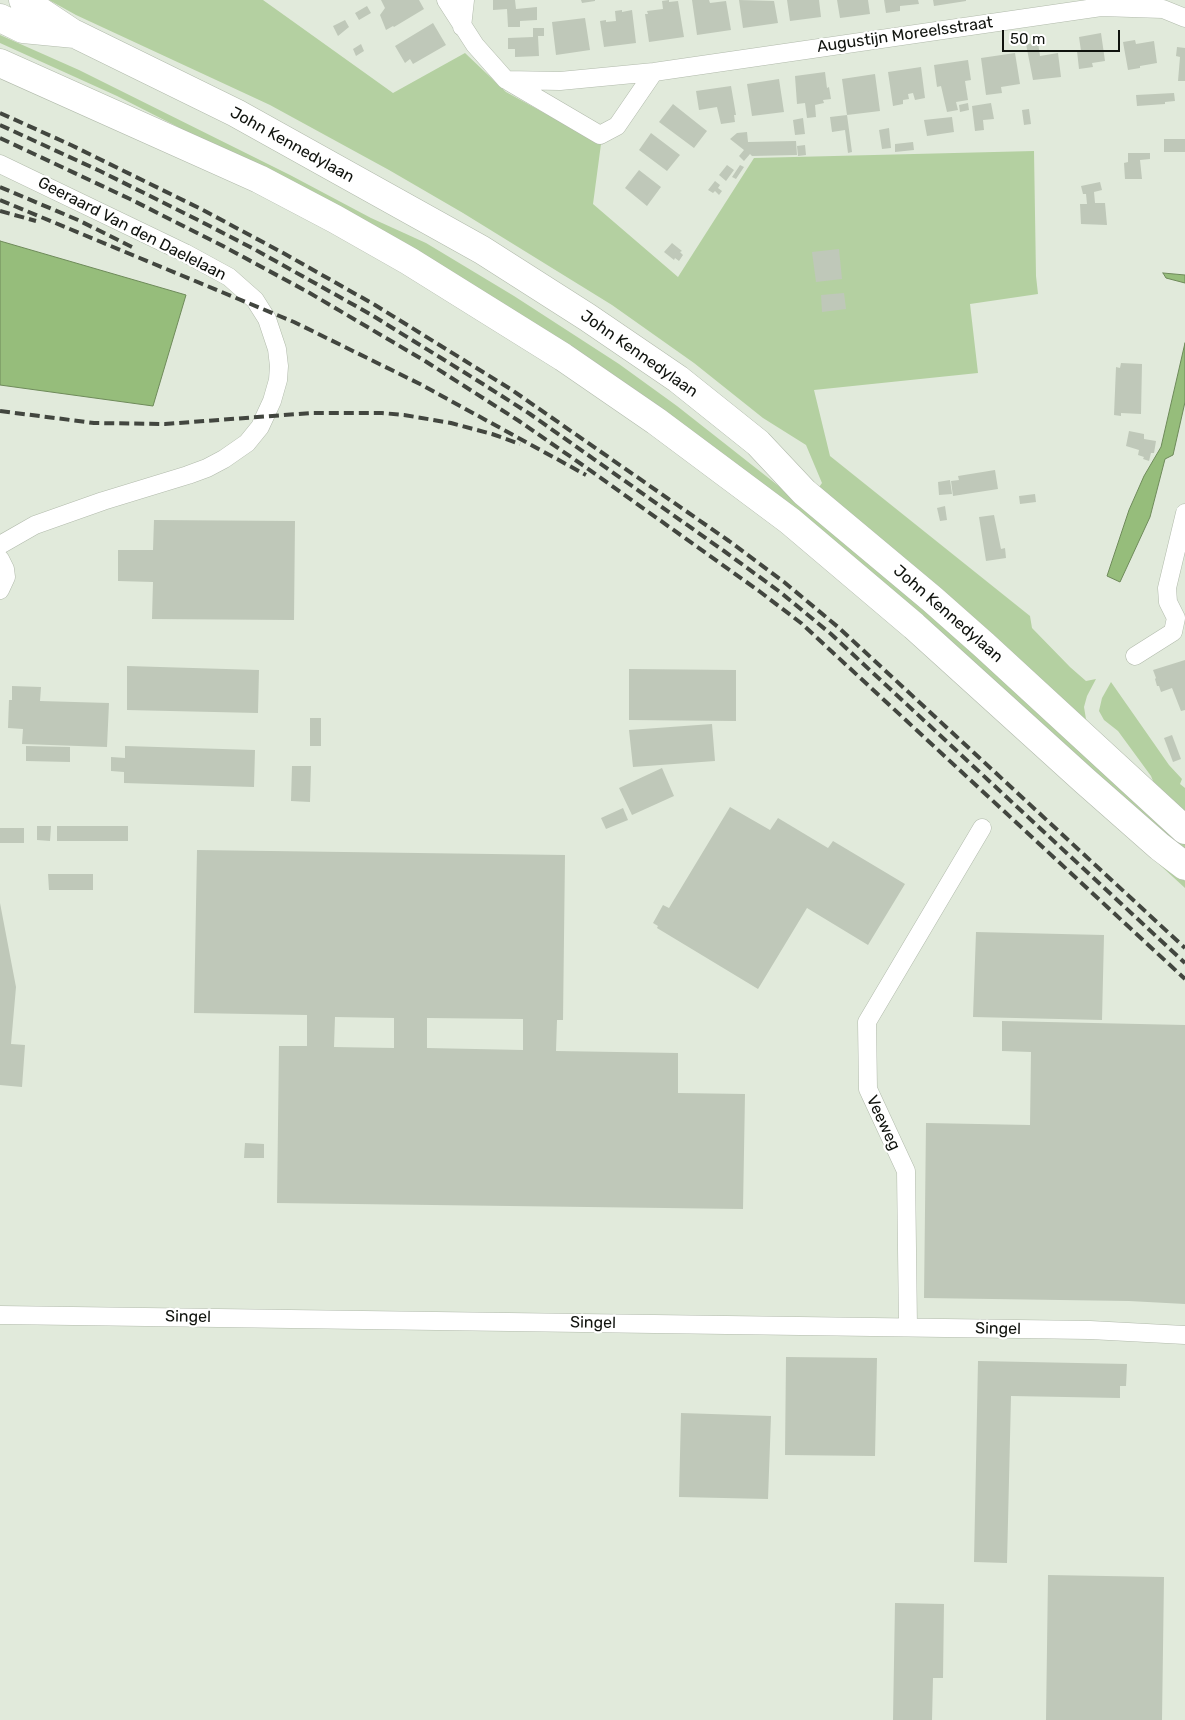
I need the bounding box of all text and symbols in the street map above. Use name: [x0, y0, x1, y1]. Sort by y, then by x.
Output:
street label: Augustijn Moreelsstraat: [816, 13, 994, 57]
scale bar: [1005, 20, 1122, 52]
text: 50 m: [1010, 30, 1045, 48]
street label: John Kennedylaan: [227, 103, 357, 187]
street label: Geeraard Van den Daelelaan: [35, 173, 229, 285]
street label: John Kennedylaan: [577, 306, 701, 402]
street label: John Kennedylaan: [889, 561, 1007, 667]
street label: Veeweg: [862, 1092, 904, 1154]
street label: Singel: [165, 1307, 211, 1327]
street label: Singel: [570, 1313, 616, 1333]
street label: Singel: [975, 1319, 1021, 1339]

